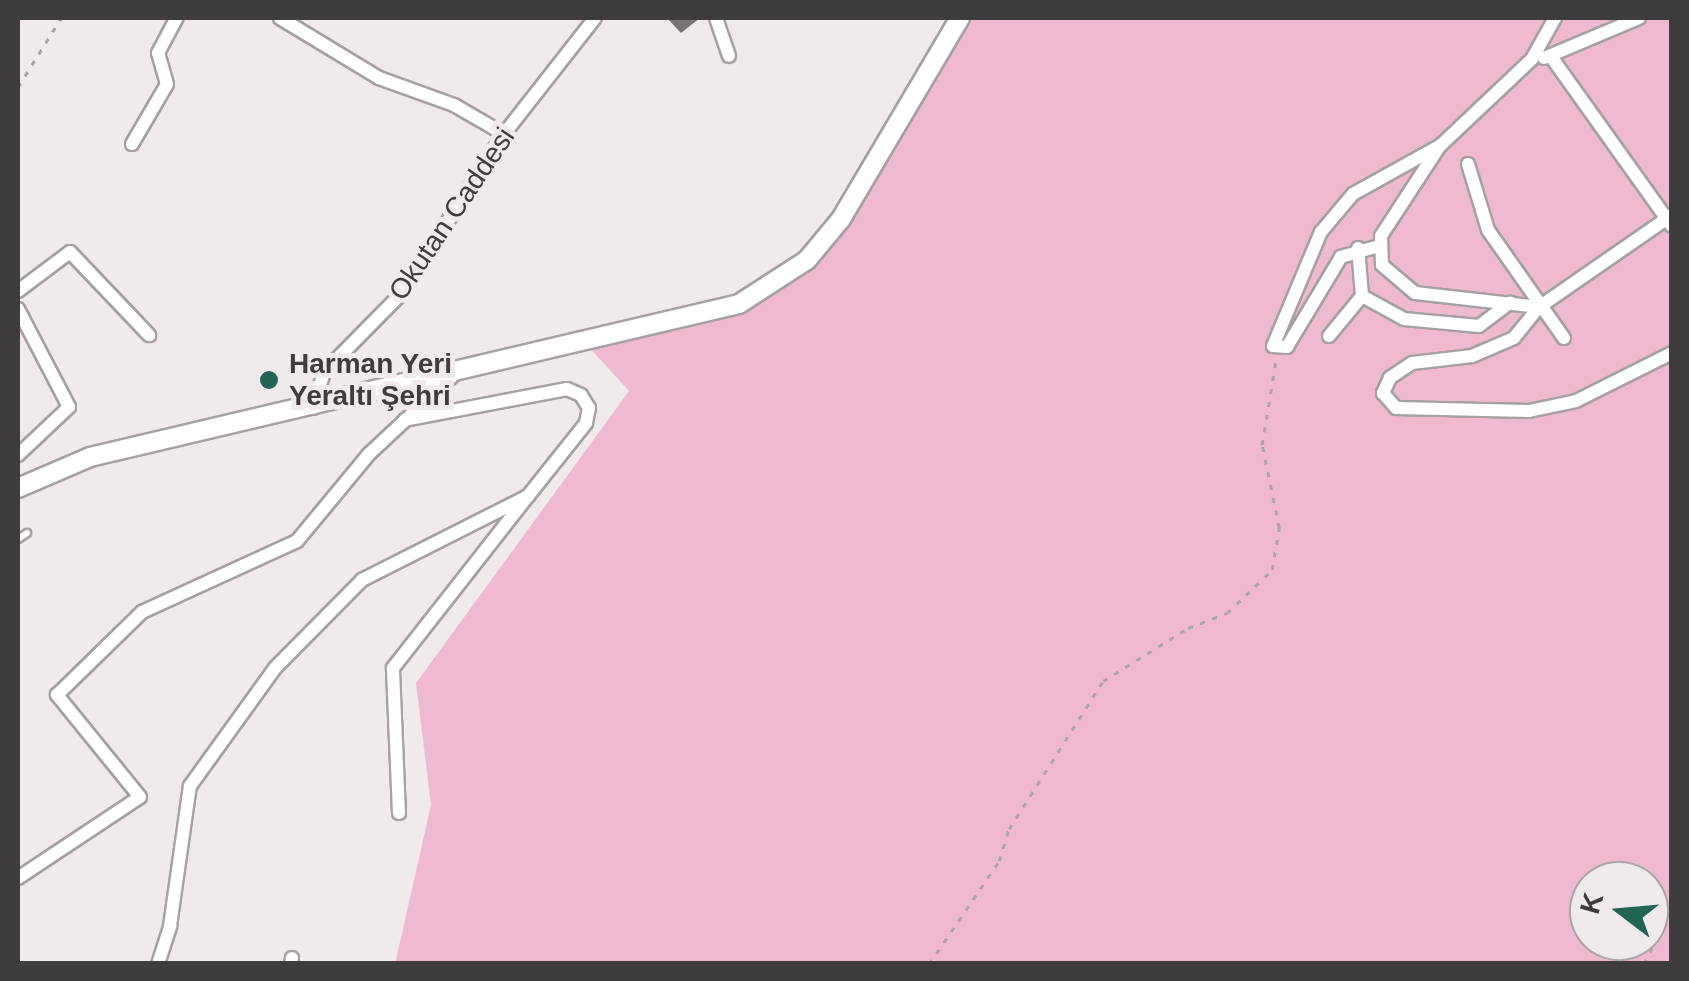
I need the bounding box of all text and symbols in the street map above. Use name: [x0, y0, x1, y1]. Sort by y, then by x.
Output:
street label: Okutan Caddesi: [382, 121, 522, 307]
place label: Harman Yeri Yeraltı Şehri: [289, 347, 452, 413]
marker: Harman Yeri Yeraltı Şehri: [258, 369, 280, 391]
north arrow: [1569, 861, 1669, 961]
text: K: [1574, 889, 1609, 917]

